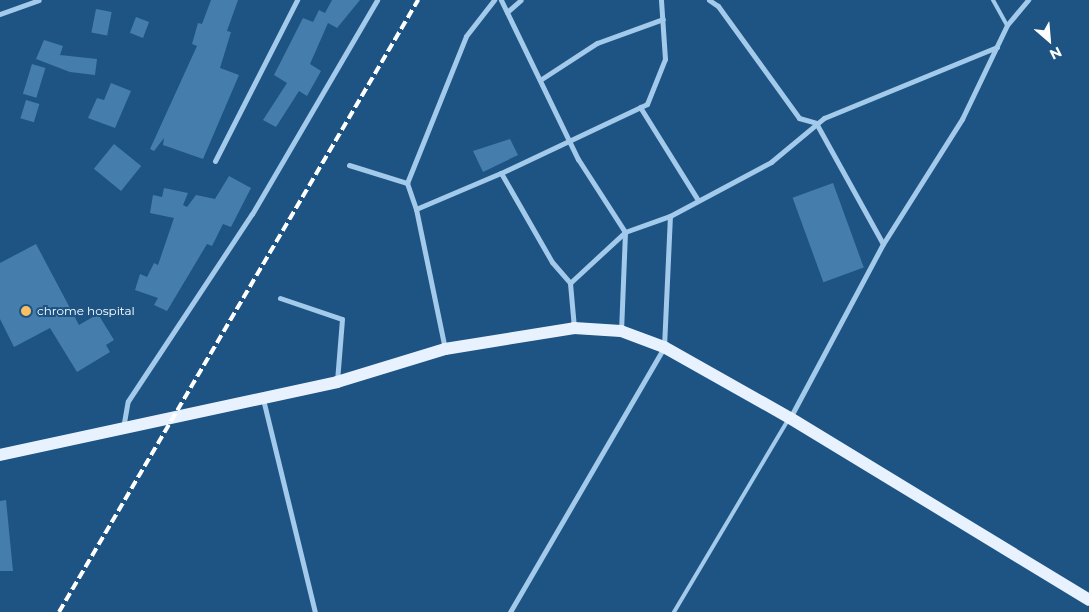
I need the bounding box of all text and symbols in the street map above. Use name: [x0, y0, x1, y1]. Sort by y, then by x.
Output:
north arrow: [1024, 15, 1074, 65]
text: N: [1047, 43, 1065, 64]
marker: chrome hospital: [19, 304, 33, 318]
place label: chrome hospital: [37, 304, 135, 318]

